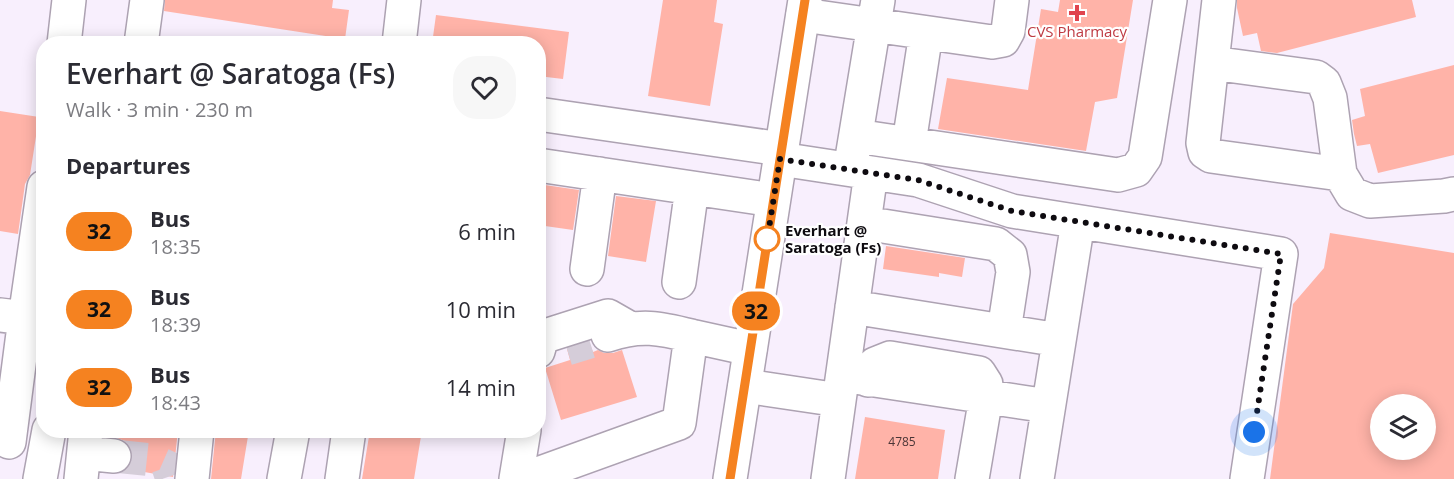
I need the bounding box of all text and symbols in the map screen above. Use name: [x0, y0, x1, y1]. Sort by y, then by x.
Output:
marker: CVS Pharmacy: [1070, 6, 1084, 20]
place label: CVS Pharmacy: [1027, 21, 1128, 41]
text: Everhart @ Saratoga (Fs): [66, 54, 395, 92]
button: heart: [453, 56, 516, 119]
text: Walk · 3 min · 230 m: [66, 96, 253, 123]
text: Departures: [66, 150, 190, 180]
text: Bus: [150, 203, 190, 233]
text: 6 min: [458, 216, 516, 246]
text: 32: [87, 217, 111, 245]
place label: Everhart @ Saratoga (Fs): [785, 220, 881, 257]
marker: Everhart @ Saratoga (Fs): [754, 226, 780, 252]
text: 18:35: [150, 233, 201, 260]
text: Bus: [150, 281, 190, 311]
line badge: 32: [729, 292, 783, 330]
text: 10 min: [446, 294, 516, 324]
text: 32: [87, 295, 111, 323]
text: 32: [744, 297, 768, 325]
text: 18:39: [150, 311, 201, 338]
text: Bus: [150, 359, 190, 389]
text: 14 min: [446, 372, 516, 402]
text: 32: [87, 373, 111, 401]
text: 18:43: [150, 389, 201, 416]
map controls: [1370, 394, 1436, 460]
button: layers: [1370, 394, 1436, 460]
your location: [1239, 417, 1269, 447]
house number: 4785: [888, 433, 916, 450]

